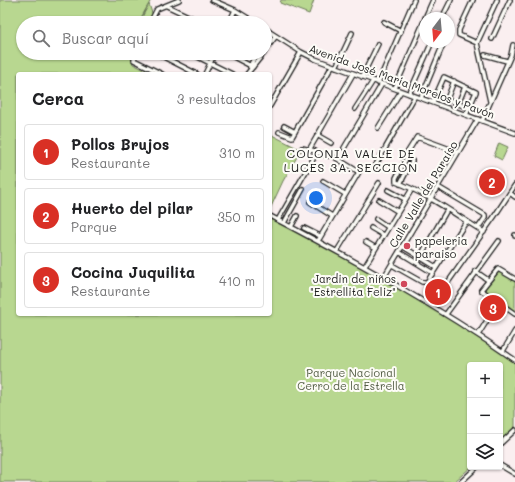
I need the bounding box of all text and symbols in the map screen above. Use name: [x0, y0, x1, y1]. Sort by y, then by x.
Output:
north arrow: [419, 12, 455, 48]
search box: [16, 16, 272, 60]
icon: search: [30, 27, 52, 49]
text: Buscar aquí: [62, 28, 149, 48]
street label: Avenida José María Morelos y Pavón: [307, 40, 497, 122]
text: Cerca: [32, 87, 84, 109]
text: 3 resultados: [177, 90, 256, 107]
text: Pollos Brujos: [71, 134, 169, 154]
street label: Calle Valle del Paraíso: [385, 138, 461, 250]
text: 1: [43, 144, 49, 161]
text: 310 m: [219, 144, 255, 161]
district label: COLONIA VALLE DE LUCES 3A. SECCIÓN: [284, 145, 418, 175]
text: Restaurante: [71, 154, 150, 171]
pin: 2: [479, 167, 505, 197]
your location: [306, 188, 326, 208]
text: Huerto del pilar: [71, 198, 193, 218]
text: 2: [42, 208, 50, 225]
text: 350 m: [217, 208, 255, 225]
text: Parque: [71, 218, 117, 235]
place label: papeleria paraiso: [415, 233, 468, 261]
marker: papeleria paraiso: [402, 241, 412, 251]
text: Cocina Juquilita: [71, 262, 195, 282]
place label: Jardin de niños "Estrellita Feliz": [310, 271, 396, 299]
text: 3: [42, 272, 50, 289]
text: 410 m: [219, 272, 255, 289]
pin: 1: [425, 277, 451, 307]
marker: Jardin de niños "Estrellita Feliz": [399, 279, 409, 289]
text: Restaurante: [71, 282, 150, 299]
pin: 3: [480, 293, 506, 323]
map controls: [467, 362, 503, 470]
button: +: [467, 362, 503, 398]
park label: Parque Nacional Cerro de la Estrella: [297, 365, 405, 393]
button: −: [467, 398, 503, 434]
button: layers: [467, 434, 503, 470]

